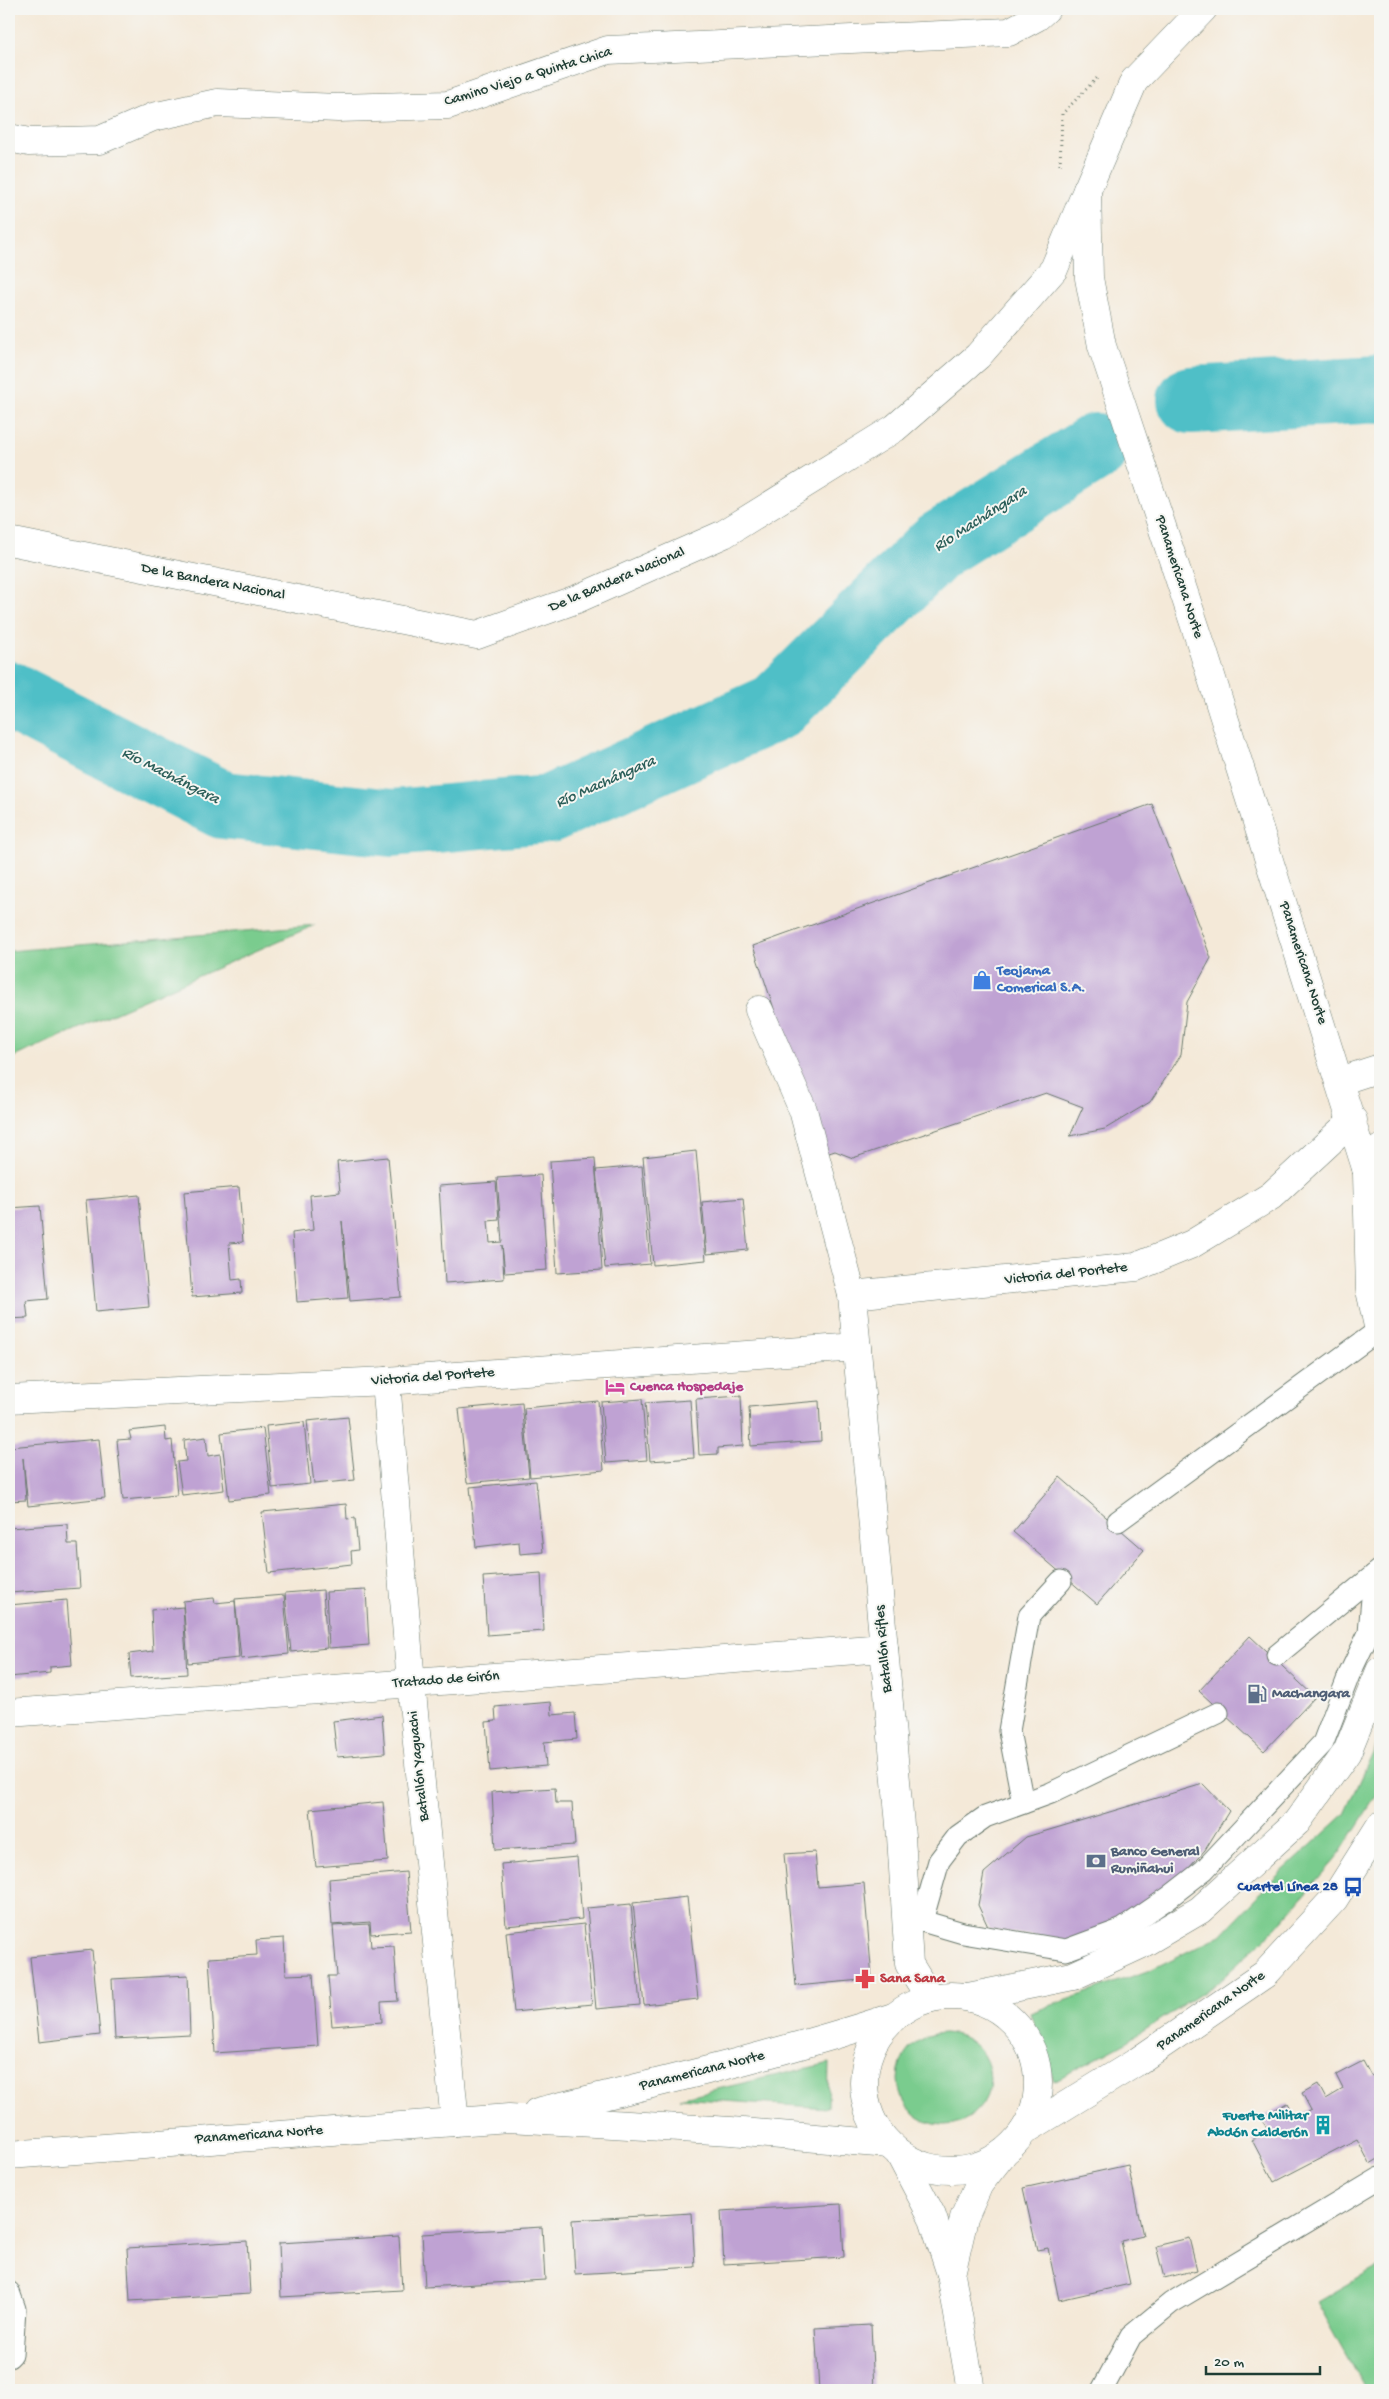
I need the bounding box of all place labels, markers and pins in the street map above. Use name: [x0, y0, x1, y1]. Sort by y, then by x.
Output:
place label: Teojama Comerical S.A.: [996, 962, 1085, 997]
shop icon: Teojama Comerical S.A.: [971, 969, 993, 991]
hotel icon: Cuenca Hospedaje: [604, 1376, 626, 1398]
place label: Cuenca Hospedaje: [629, 1378, 744, 1396]
fuel station icon: Machangara: [1246, 1683, 1268, 1705]
place label: Machangara: [1272, 1685, 1351, 1703]
place label: Banco General Rumiñahui: [1110, 1843, 1200, 1878]
bank icon: Banco General Rumiñahui: [1085, 1850, 1107, 1872]
bus stop icon: Cuartel Línea 28: [1342, 1876, 1364, 1898]
place label: Cuartel Línea 28: [1236, 1878, 1338, 1896]
pharmacy icon: Sana Sana: [854, 1968, 876, 1990]
place label: Sana Sana: [880, 1970, 946, 1988]
place label: Fuerte Militar Abdón Calderón: [1206, 2107, 1310, 2142]
building icon: Fuerte Militar Abdón Calderón: [1312, 2114, 1334, 2136]

